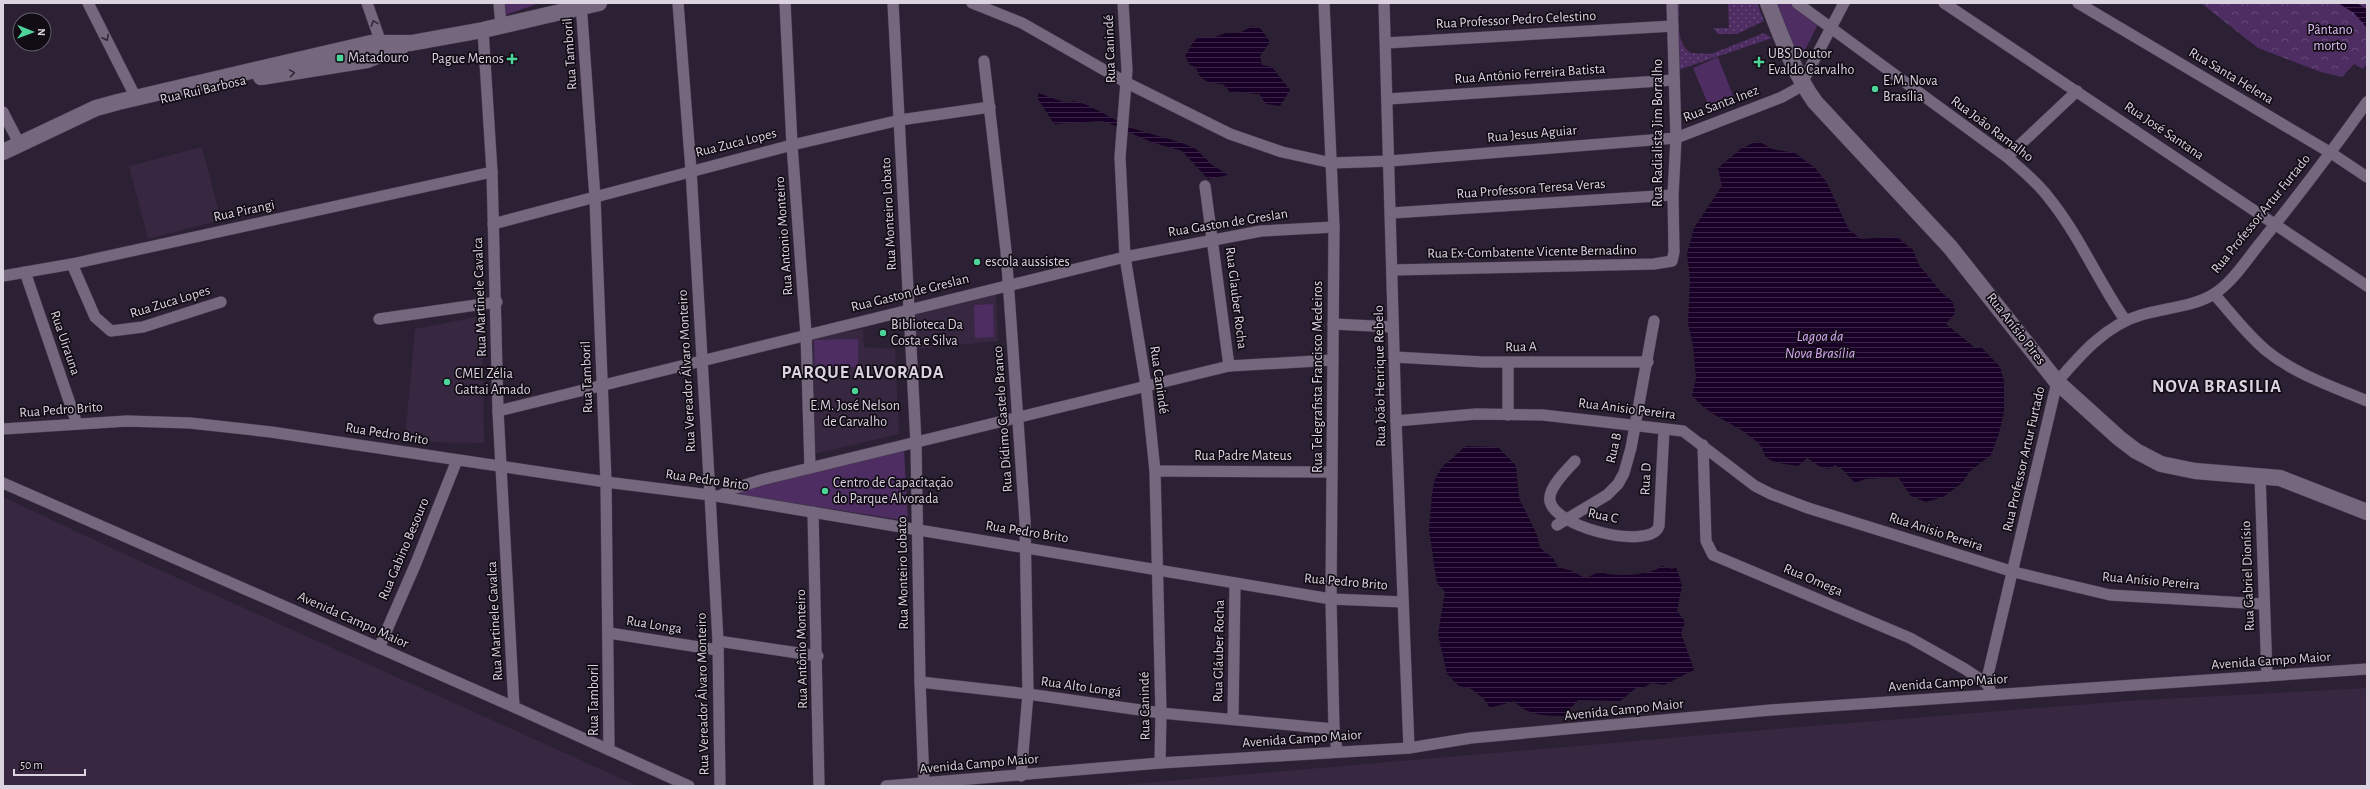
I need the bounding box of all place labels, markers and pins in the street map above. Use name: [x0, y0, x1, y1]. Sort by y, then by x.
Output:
place label: UBS Doutor Evaldo Carvalho: [1768, 47, 1855, 77]
place label: Matadouro: [348, 51, 409, 65]
place label: Pague Menos: [431, 52, 504, 66]
marker: Matadouro: [335, 53, 345, 63]
marker: Pague Menos: [507, 54, 517, 64]
marker: UBS Doutor Evaldo Carvalho: [1753, 56, 1765, 68]
place label: E.M. Nova Brasília: [1883, 74, 1938, 104]
marker: E.M. Nova Brasília: [1870, 84, 1880, 94]
place label: escola aussistes: [985, 255, 1070, 269]
marker: escola aussistes: [972, 257, 982, 267]
place label: Biblioteca Da Costa e Silva: [891, 318, 964, 348]
marker: Biblioteca Da Costa e Silva: [878, 328, 888, 338]
place label: CMEI Zélia Gattai Amado: [455, 367, 531, 397]
marker: CMEI Zélia Gattai Amado: [442, 377, 452, 387]
marker: E.M. José Nelson de Carvalho: [850, 386, 860, 396]
place label: E.M. José Nelson de Carvalho: [810, 399, 900, 429]
place label: Centro de Capacitação do Parque Alvorada: [833, 476, 954, 506]
marker: Centro de Capacitação do Parque Alvorada: [820, 486, 830, 496]

